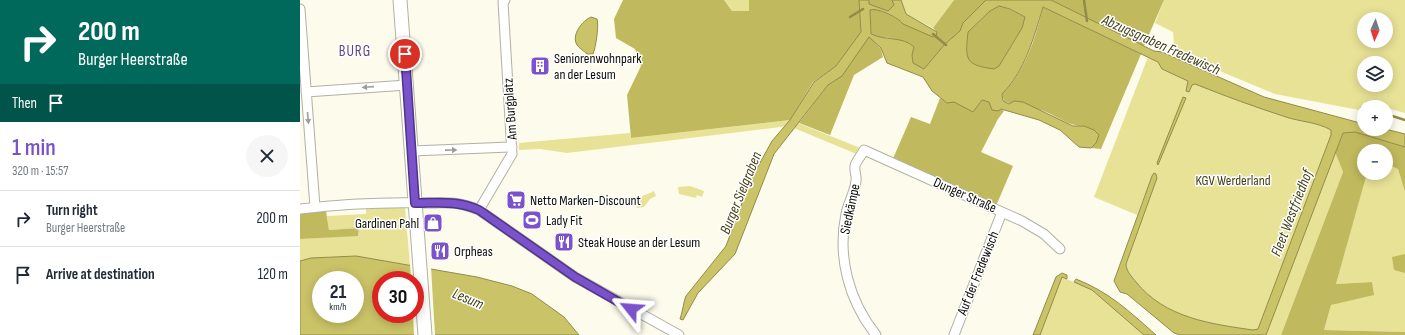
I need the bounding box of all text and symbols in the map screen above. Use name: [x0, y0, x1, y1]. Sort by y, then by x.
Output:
water label: Abzugsgraben Fredewisch: [1098, 10, 1223, 80]
north arrow: [1357, 12, 1393, 48]
map controls: [1357, 12, 1393, 180]
text: 200 m: [78, 15, 140, 48]
icon: right: [12, 16, 64, 68]
pin: [388, 37, 422, 71]
district label: BURG: [339, 42, 371, 61]
icon: arrive: [394, 43, 416, 65]
text: Burger Heerstraße: [78, 49, 188, 70]
place label: Seniorenwohnpark an der Lesum: [554, 50, 642, 83]
building icon: Seniorenwohnpark an der Lesum: [529, 55, 551, 77]
button: layers: [1357, 56, 1393, 92]
street label: Am Burgplatz: [499, 77, 521, 141]
one-way arrow: [362, 84, 374, 91]
icon: arrive: [45, 92, 67, 114]
text: Then: [12, 94, 37, 113]
button: +: [1357, 100, 1393, 136]
one-way arrow: [305, 112, 312, 124]
text: 1 min: [12, 133, 56, 162]
button: close: [246, 135, 288, 177]
button: −: [1357, 144, 1393, 180]
one-way arrow: [445, 146, 457, 153]
water label: Burger Sielgraben: [716, 149, 766, 237]
text: 320 m · 15:57: [12, 163, 68, 179]
water label: Fleet Westfriedhof: [1267, 165, 1318, 259]
park label: KGV Werderland: [1195, 172, 1271, 189]
street label: Dunger Straße: [931, 174, 999, 216]
street label: Siedkämpe: [836, 182, 864, 236]
supermarket icon: Netto Marken-Discount: [505, 189, 527, 211]
place label: Netto Marken-Discount: [530, 192, 641, 209]
text: Turn right: [46, 201, 98, 220]
icon: right: [12, 208, 34, 230]
text: 200 m: [256, 209, 288, 228]
sports icon: Lady Fit: [521, 209, 543, 231]
shop icon: Gardinen Pahl: [422, 212, 444, 234]
place label: Lady Fit: [546, 212, 582, 229]
place label: Gardinen Pahl: [355, 215, 419, 232]
text: Burger Heerstraße: [46, 220, 125, 236]
street label: Auf der Fredewisch: [953, 229, 1003, 318]
restaurant icon: Steak House an der Lesum: [553, 231, 575, 253]
place label: Steak House an der Lesum: [578, 234, 700, 251]
restaurant icon: Orpheas: [429, 240, 451, 262]
place label: Orpheas: [454, 243, 493, 260]
icon: arrive: [12, 264, 34, 286]
text: Arrive at destination: [46, 265, 155, 284]
text: 120 m: [258, 265, 288, 284]
speed limit sign: 30: [372, 271, 424, 323]
text: 21: [330, 280, 346, 304]
water label: Lesum: [450, 284, 487, 314]
position arrow: [610, 288, 652, 330]
text: km/h: [329, 301, 347, 313]

